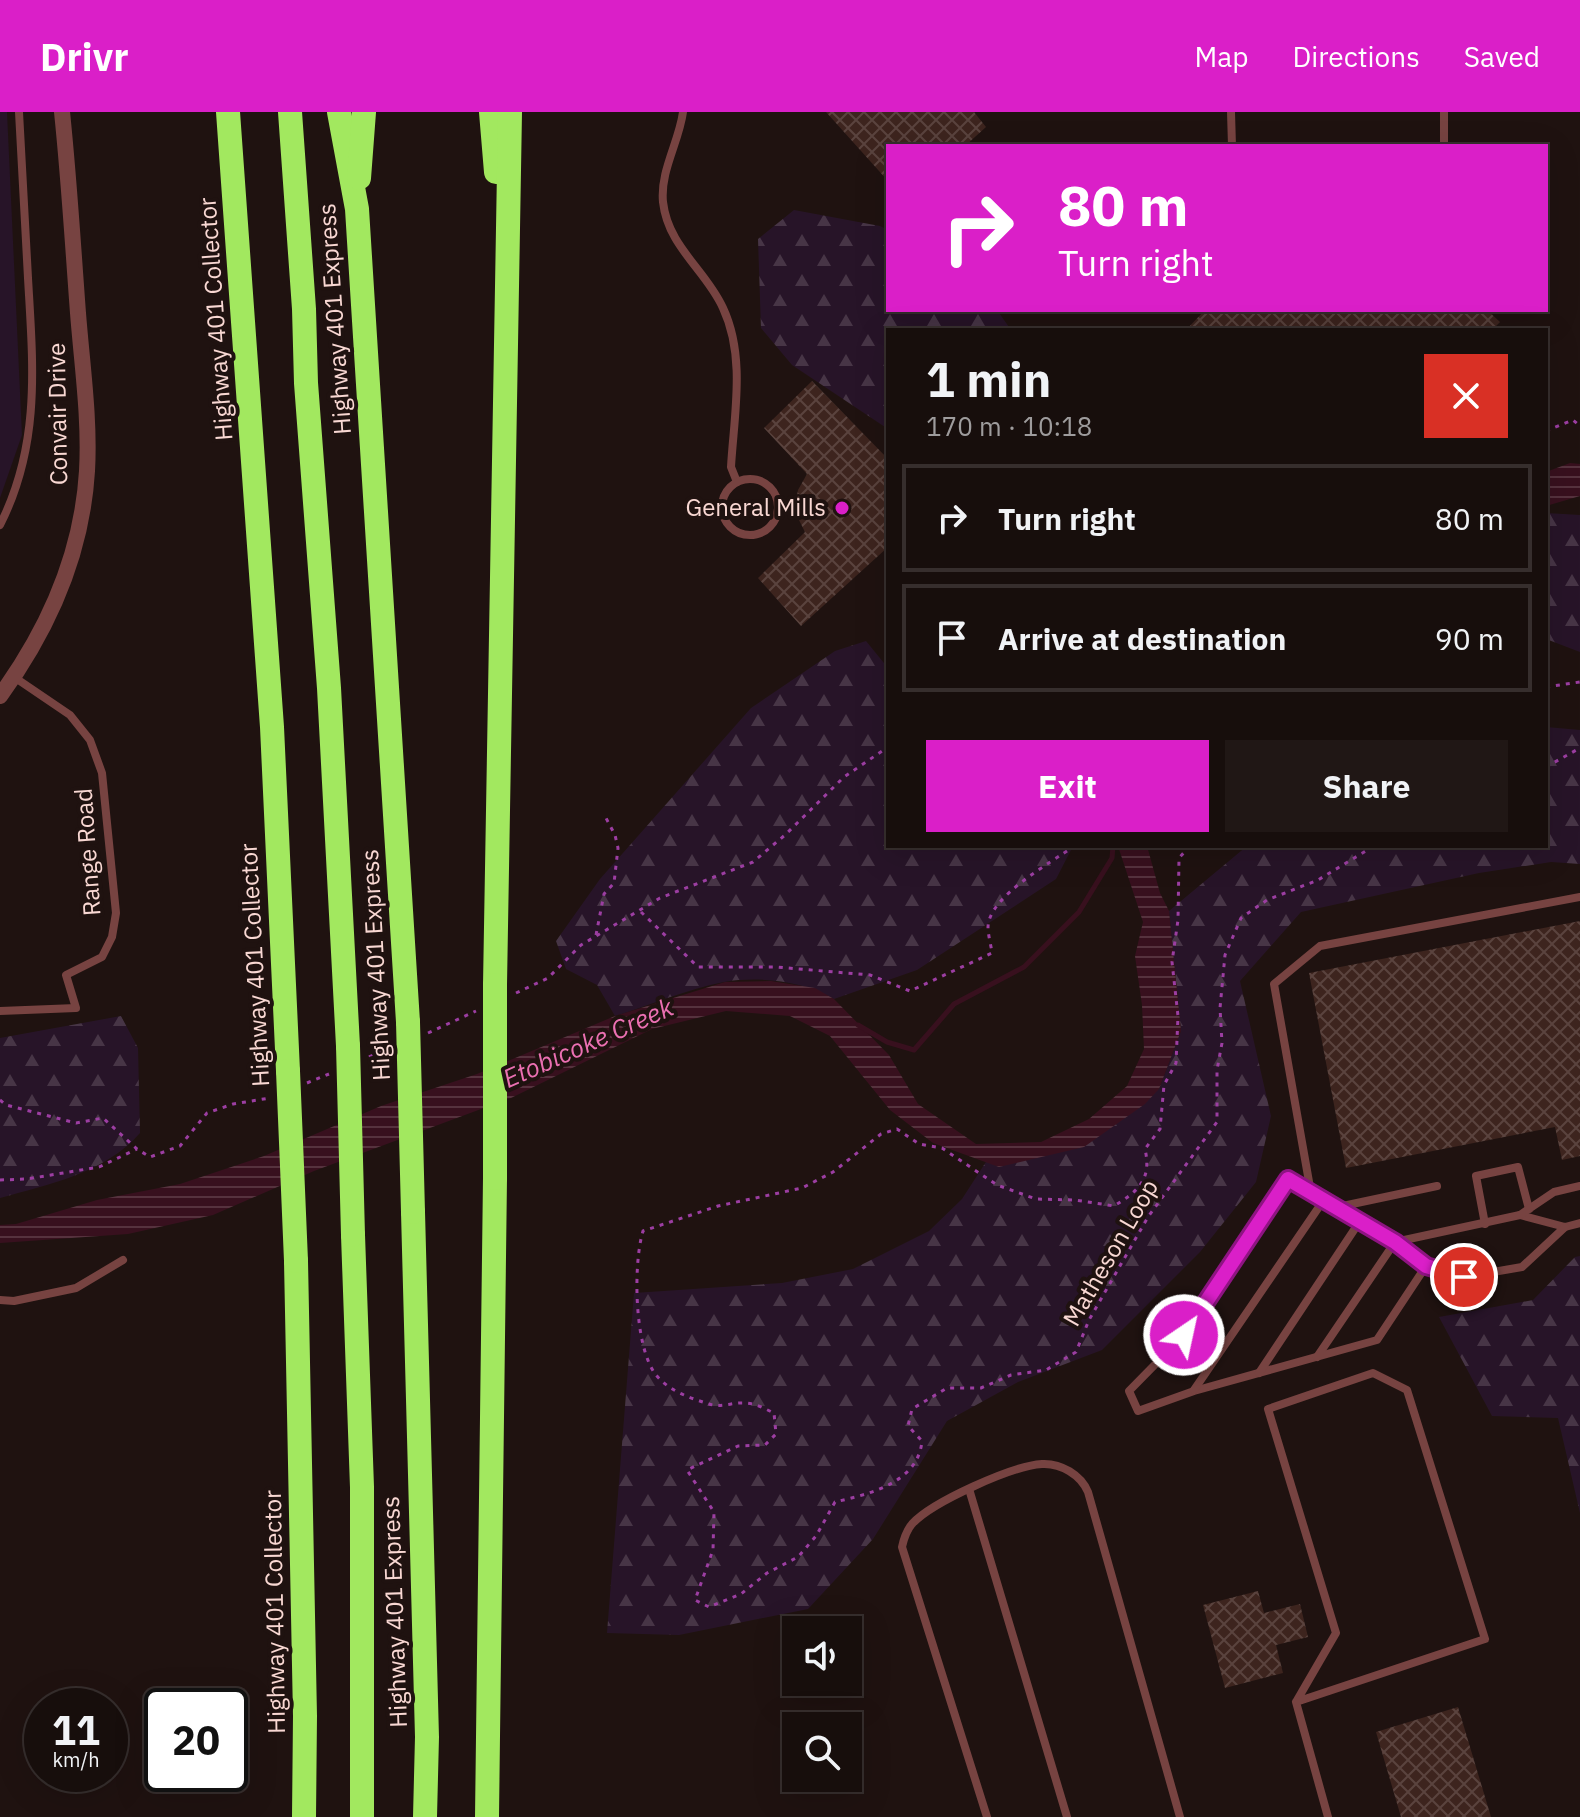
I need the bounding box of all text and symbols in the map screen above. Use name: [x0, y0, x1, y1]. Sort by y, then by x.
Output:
text: Drivr: [40, 32, 129, 81]
text: Map: [1194, 38, 1248, 75]
text: Directions: [1292, 38, 1420, 75]
text: Saved: [1464, 38, 1540, 75]
text: 80 m: [1058, 169, 1188, 241]
icon: right: [926, 176, 1030, 280]
street label: Highway 401 Collector: [191, 196, 239, 442]
street label: Highway 401 Express: [310, 202, 358, 436]
text: Turn right: [1058, 239, 1214, 286]
street label: Convair Drive: [40, 343, 74, 485]
text: 1 min: [926, 348, 1051, 410]
button: close: [1424, 354, 1508, 438]
text: 170 m · 10:18: [926, 409, 1092, 443]
place label: General Mills: [686, 491, 826, 523]
icon: right: [930, 496, 974, 540]
marker: General Mills: [833, 499, 851, 517]
text: Turn right: [998, 499, 1136, 538]
text: 80 m: [1435, 499, 1504, 538]
icon: arrive: [930, 616, 974, 660]
text: Arrive at destination: [998, 619, 1286, 658]
text: 90 m: [1435, 619, 1504, 658]
button: Exit: [926, 740, 1209, 832]
button: Share: [1225, 740, 1508, 832]
street label: Range Road: [67, 787, 107, 917]
street label: Highway 401 Collector: [232, 842, 276, 1088]
street label: Highway 401 Express: [353, 848, 397, 1082]
water label: Etobicoke Creek: [497, 989, 679, 1095]
street label: Matheson Loop: [1055, 1173, 1165, 1332]
pin: [1430, 1243, 1498, 1311]
icon: arrive: [1442, 1255, 1486, 1299]
position arrow: [1142, 1293, 1226, 1377]
street label: Highway 401 Collector: [256, 1490, 292, 1734]
street label: Highway 401 Express: [374, 1496, 414, 1728]
map controls: [782, 1616, 862, 1792]
button: sound: [782, 1616, 862, 1696]
speed limit sign: 20: [144, 1688, 248, 1792]
text: 11: [52, 1704, 100, 1756]
button: search: [782, 1712, 862, 1792]
text: km/h: [52, 1746, 100, 1773]

